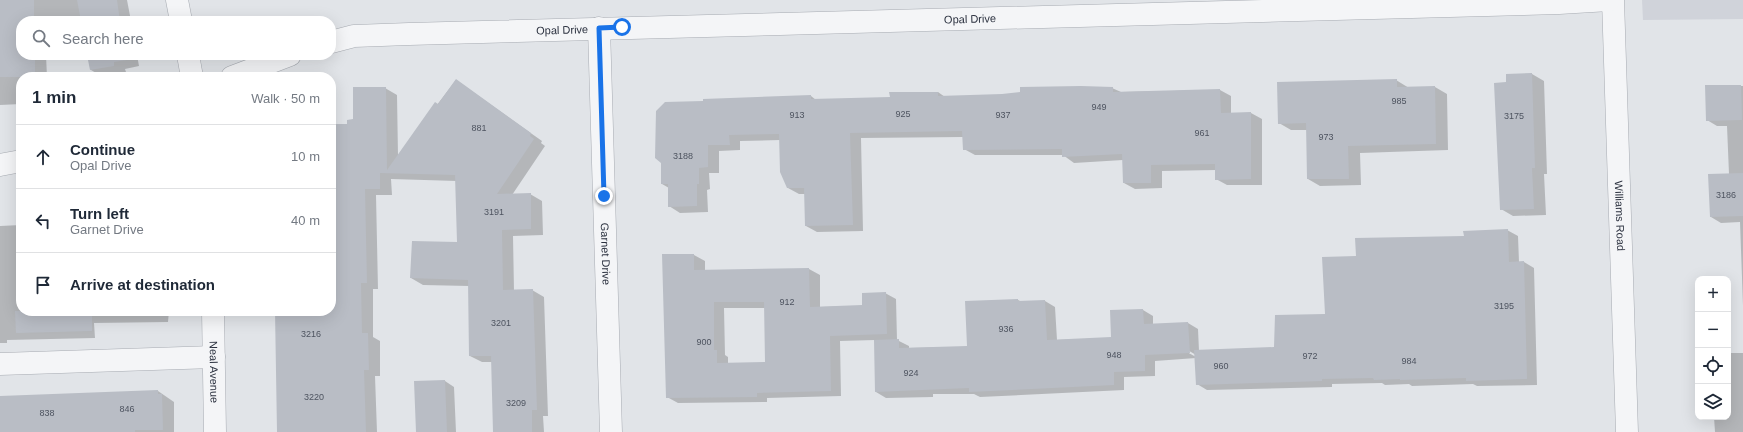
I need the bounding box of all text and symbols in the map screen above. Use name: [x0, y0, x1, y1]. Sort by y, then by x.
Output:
street label: Opal Drive: [944, 12, 996, 26]
search box: [16, 16, 336, 60]
route start: [613, 18, 631, 36]
street label: Opal Drive: [536, 23, 588, 37]
icon: search: [30, 27, 52, 49]
text: Search here: [62, 30, 144, 47]
text: 1 min: [32, 88, 76, 107]
text: Walk · 50 m: [251, 91, 320, 106]
house number: 985: [1391, 96, 1407, 106]
house number: 949: [1091, 102, 1107, 112]
house number: 925: [895, 109, 911, 119]
house number: 913: [789, 110, 805, 120]
house number: 937: [995, 110, 1011, 120]
house number: 3175: [1504, 111, 1524, 121]
house number: 881: [471, 123, 487, 133]
house number: 961: [1194, 128, 1210, 138]
house number: 973: [1318, 132, 1334, 142]
text: Continue: [70, 141, 135, 158]
icon: ahead: [32, 146, 54, 168]
text: 10 m: [291, 149, 320, 164]
house number: 3188: [673, 151, 693, 161]
text: Opal Drive: [70, 158, 131, 173]
street label: Williams Road: [1613, 181, 1627, 251]
route end: [595, 187, 613, 205]
house number: 3186: [1716, 190, 1736, 200]
text: Turn left: [70, 205, 129, 222]
house number: 3191: [484, 207, 504, 217]
icon: left: [32, 210, 54, 232]
text: 40 m: [291, 213, 320, 228]
text: Garnet Drive: [70, 222, 144, 237]
street label: Garnet Drive: [599, 223, 613, 285]
icon: arrive: [32, 274, 54, 296]
text: Arrive at destination: [70, 276, 215, 293]
map controls: [1695, 276, 1731, 420]
button: +: [1695, 276, 1731, 312]
house number: 912: [779, 297, 795, 307]
house number: 3195: [1494, 301, 1514, 311]
button: −: [1695, 312, 1731, 348]
house number: 3201: [491, 318, 511, 328]
house number: 936: [998, 324, 1014, 334]
house number: 3216: [301, 329, 321, 339]
house number: 900: [696, 337, 712, 347]
street label: Neal Avenue: [207, 341, 221, 403]
button: locate: [1695, 348, 1731, 384]
house number: 948: [1106, 350, 1122, 360]
house number: 972: [1302, 351, 1318, 361]
house number: 984: [1401, 356, 1417, 366]
house number: 960: [1213, 361, 1229, 371]
house number: 924: [903, 368, 919, 378]
button: layers: [1695, 384, 1731, 420]
house number: 3220: [304, 392, 324, 402]
house number: 3209: [506, 398, 526, 408]
house number: 846: [119, 404, 135, 414]
house number: 838: [39, 408, 55, 418]

